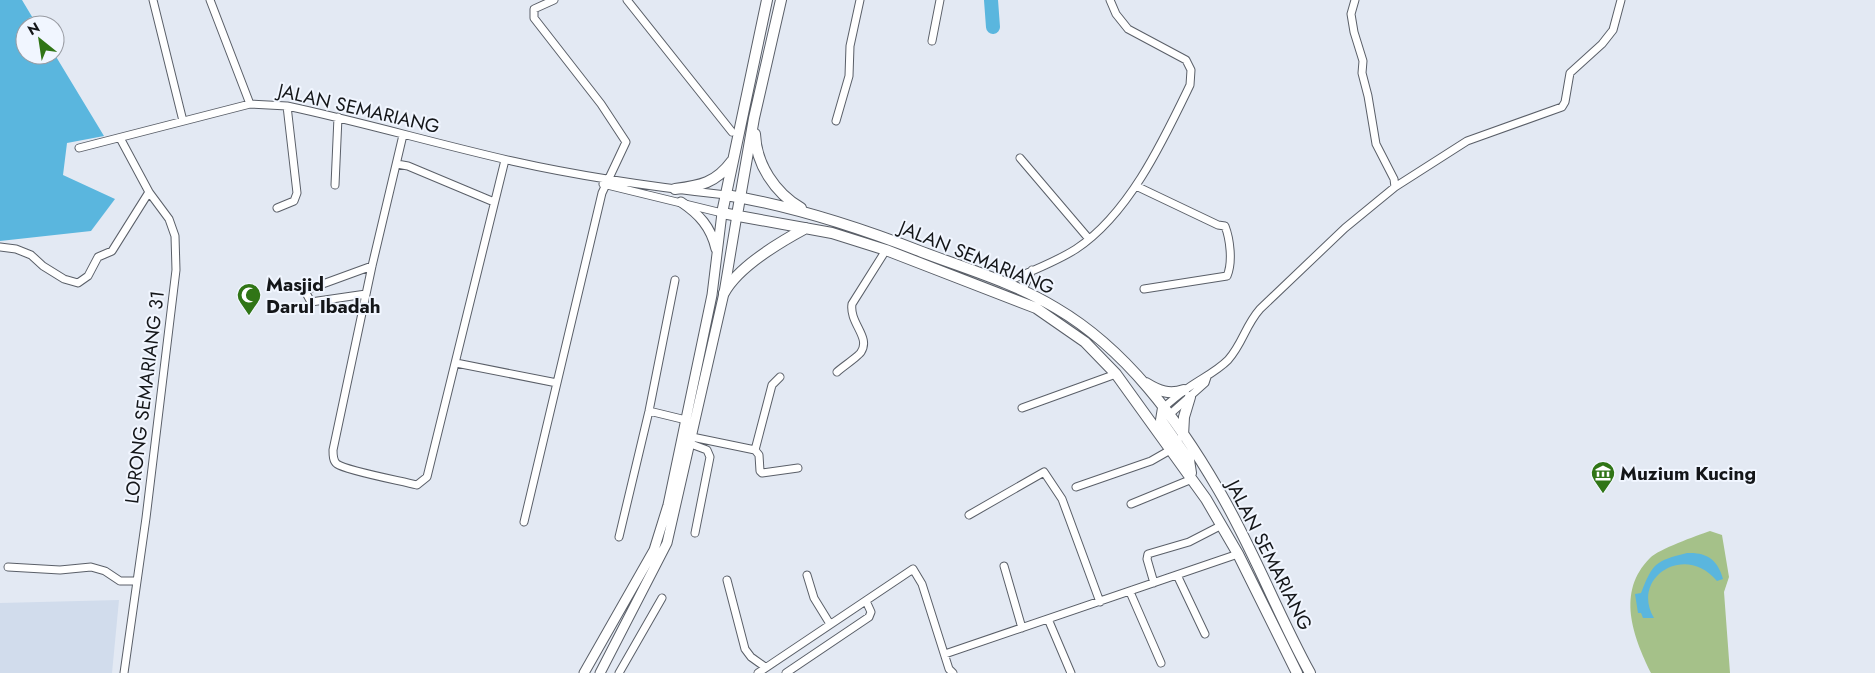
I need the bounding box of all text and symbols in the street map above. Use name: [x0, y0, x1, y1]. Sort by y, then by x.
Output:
north arrow: [15, 15, 65, 65]
text: N: [24, 17, 43, 40]
street label: JALAN SEMARIANG: [272, 76, 442, 140]
street label: JALAN SEMARIANG: [892, 213, 1058, 301]
place label: Masjid Darul Ibadah: [266, 271, 381, 320]
mosque icon: Masjid Darul Ibadah: [236, 282, 262, 316]
street label: LORONG SEMARIANG 31: [118, 289, 171, 505]
museum icon: Muzium Kucing: [1590, 460, 1616, 494]
place label: Muzium Kucing: [1620, 460, 1756, 487]
street label: JALAN SEMARIANG: [1219, 473, 1319, 635]

